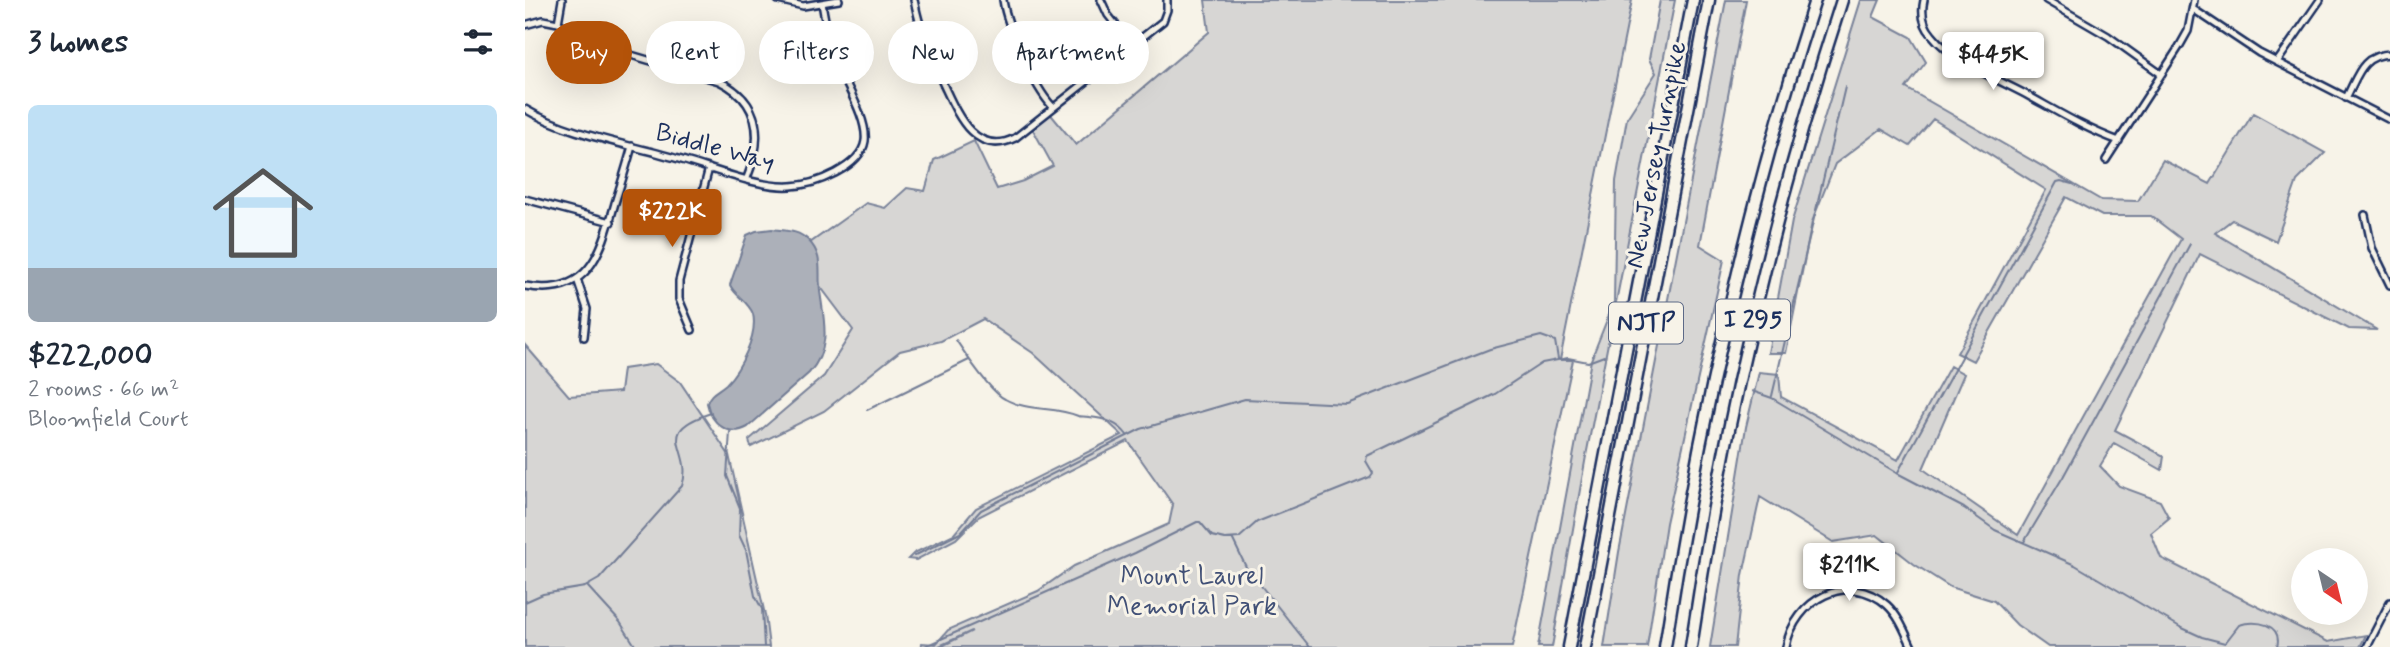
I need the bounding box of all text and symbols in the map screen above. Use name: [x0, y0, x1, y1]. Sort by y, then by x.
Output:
chip: Buy: [546, 21, 632, 84]
chip: Rent: [646, 21, 745, 84]
chip: Filters: [759, 21, 874, 84]
chip: New: [888, 21, 978, 84]
chip: Apartment: [992, 21, 1149, 84]
text: 3 homes: [28, 23, 128, 62]
icon: filters: [459, 23, 497, 61]
pin: $445K: [1944, 32, 2042, 92]
street label: New Jersey Turnpike: [1618, 38, 1696, 272]
text: $445K: [1958, 40, 2028, 70]
street label: Biddle Way: [652, 116, 778, 180]
icon: home: [200, 150, 326, 276]
pin: $222K: [623, 190, 721, 249]
text: $222K: [639, 197, 705, 227]
road number: I 295: [1716, 300, 1790, 340]
road number: NJTP: [1609, 302, 1683, 344]
text: $222,000: [28, 336, 153, 375]
text: 2 rooms · 66 m²: [28, 375, 179, 405]
text: Bloomfield Court: [28, 405, 189, 435]
pin: $211K: [1800, 544, 1898, 603]
north arrow: [2291, 548, 2368, 625]
map controls: [2291, 548, 2368, 625]
text: $211K: [1819, 551, 1879, 581]
park label: Mount Laurel Memorial Park: [1107, 560, 1277, 624]

